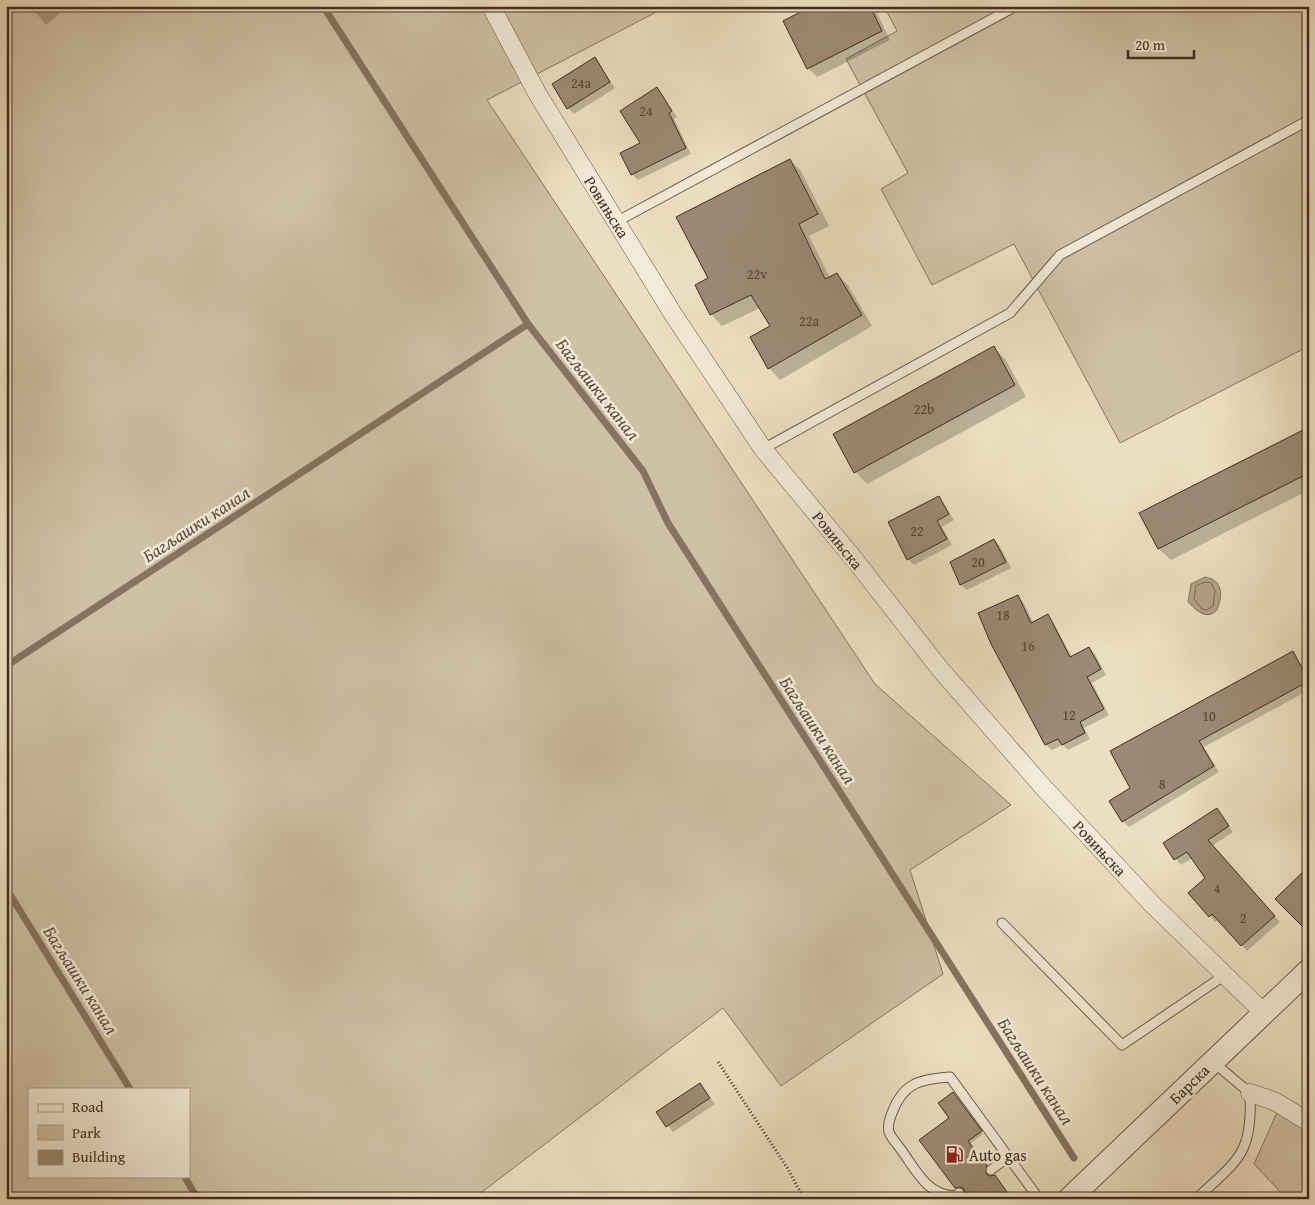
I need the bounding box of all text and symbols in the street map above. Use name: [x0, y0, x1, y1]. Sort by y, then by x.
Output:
scale bar: [1128, 28, 1194, 60]
text: 20 m: [1135, 34, 1166, 55]
house number: 24a: [571, 73, 591, 93]
house number: 24: [639, 101, 653, 121]
street label: Ровињска: [578, 171, 636, 243]
house number: 22v: [747, 264, 767, 284]
house number: 22a: [799, 311, 819, 331]
water label: Багљашки канал: [549, 332, 647, 447]
house number: 22b: [914, 399, 934, 419]
water label: Багљашки канал: [137, 479, 256, 569]
street label: Ровињска: [807, 506, 869, 575]
house number: 22: [910, 521, 924, 541]
house number: 20: [971, 552, 985, 572]
house number: 18: [996, 605, 1010, 625]
house number: 16: [1021, 636, 1035, 656]
water label: Багљашки канал: [773, 671, 863, 790]
house number: 12: [1062, 705, 1076, 725]
house number: 10: [1202, 706, 1216, 726]
house number: 8: [1159, 774, 1166, 794]
street label: Ровињска: [1068, 814, 1133, 882]
house number: 4: [1214, 878, 1221, 898]
house number: 2: [1240, 908, 1246, 928]
water label: Багљашки канал: [37, 920, 126, 1040]
water label: Багљашки канал: [991, 1012, 1081, 1131]
street label: Барска: [1163, 1058, 1215, 1109]
legend: [28, 1088, 190, 1178]
text: Road: [72, 1096, 103, 1117]
text: Park: [72, 1122, 101, 1143]
place label: Auto gas: [969, 1143, 1027, 1167]
fuel station icon: Auto gas: [945, 1145, 965, 1165]
text: Building: [72, 1146, 126, 1167]

